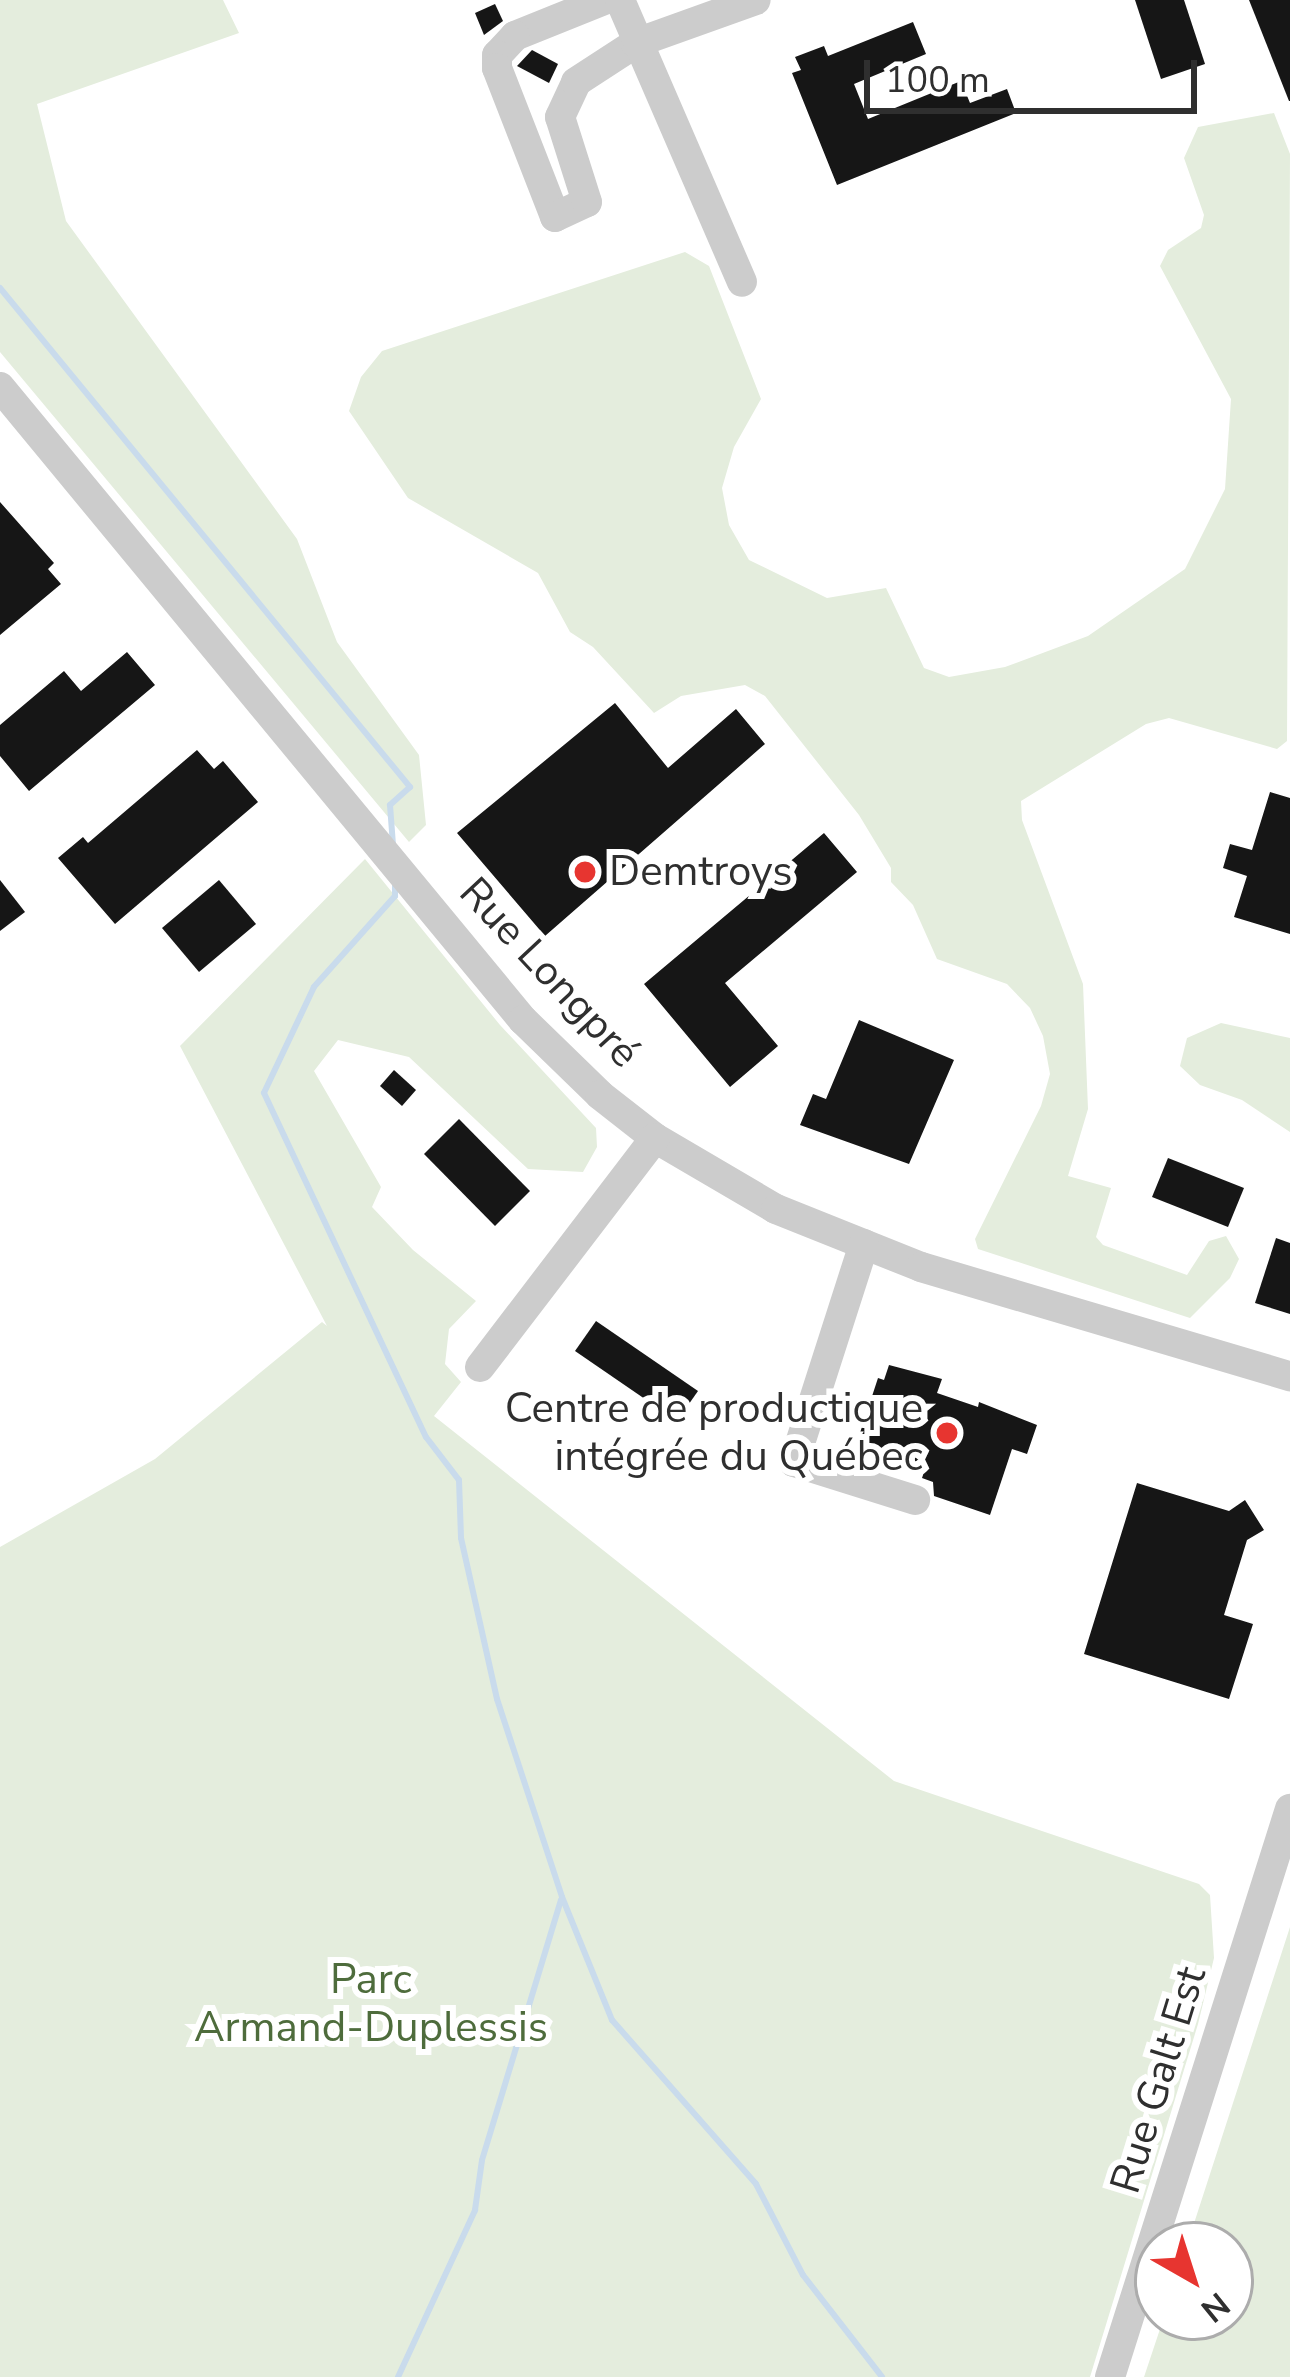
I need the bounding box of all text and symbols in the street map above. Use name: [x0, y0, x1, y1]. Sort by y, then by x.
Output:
scale bar: [870, 36, 1203, 110]
text: 100 m: [885, 56, 990, 105]
place label: Demtroys: [609, 847, 792, 897]
marker: Demtroys: [572, 859, 598, 885]
street label: Rue Longpré: [448, 868, 650, 1078]
place label: Centre de productique intégrée du Québec: [505, 1384, 923, 1482]
marker: Centre de productique intégrée du Québec: [934, 1420, 960, 1446]
park label: Parc Armand-Duplessis: [194, 1955, 548, 2054]
street label: Rue Galt Est: [1101, 1961, 1217, 2199]
north arrow: [1134, 2221, 1254, 2341]
text: N: [1191, 2282, 1239, 2332]

